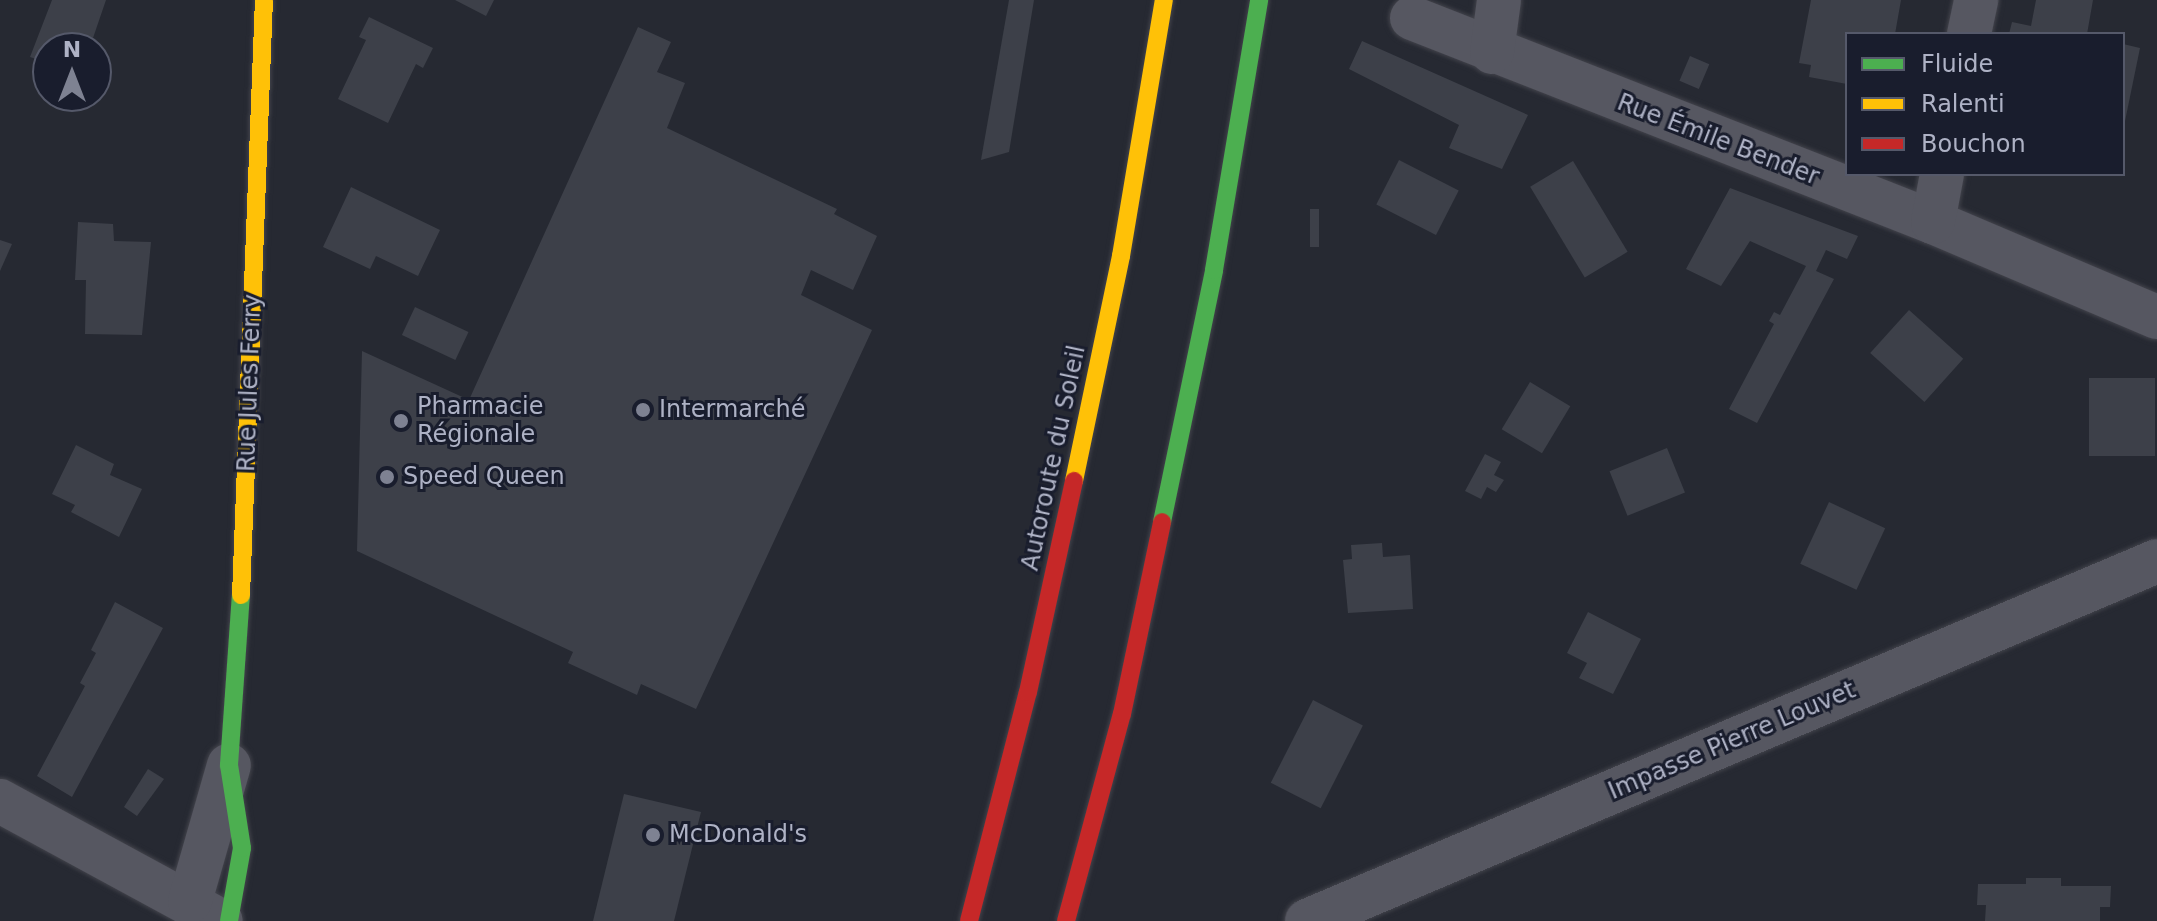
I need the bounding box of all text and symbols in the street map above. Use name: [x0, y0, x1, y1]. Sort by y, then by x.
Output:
north arrow: [32, 32, 112, 112]
legend: [1845, 32, 2125, 176]
text: N: [63, 37, 81, 62]
text: Fluide: [1921, 50, 1993, 78]
street label: Rue Émile Bender: [1613, 88, 1823, 192]
text: Ralenti: [1921, 90, 2005, 118]
text: Bouchon: [1921, 130, 2026, 158]
street label: Rue Jules Ferry: [233, 294, 267, 472]
street label: Autoroute du Soleil: [1016, 343, 1092, 573]
place label: Pharmacie Régionale: [417, 393, 544, 449]
place label: Intermarché: [659, 396, 806, 424]
marker: Intermarché: [634, 401, 652, 419]
marker: Pharmacie Régionale: [392, 412, 410, 430]
place label: Speed Queen: [403, 463, 565, 491]
marker: Speed Queen: [378, 468, 396, 486]
street label: Impasse Pierre Louvet: [1604, 676, 1860, 806]
place label: McDonald's: [669, 821, 807, 849]
marker: McDonald's: [644, 826, 662, 844]

